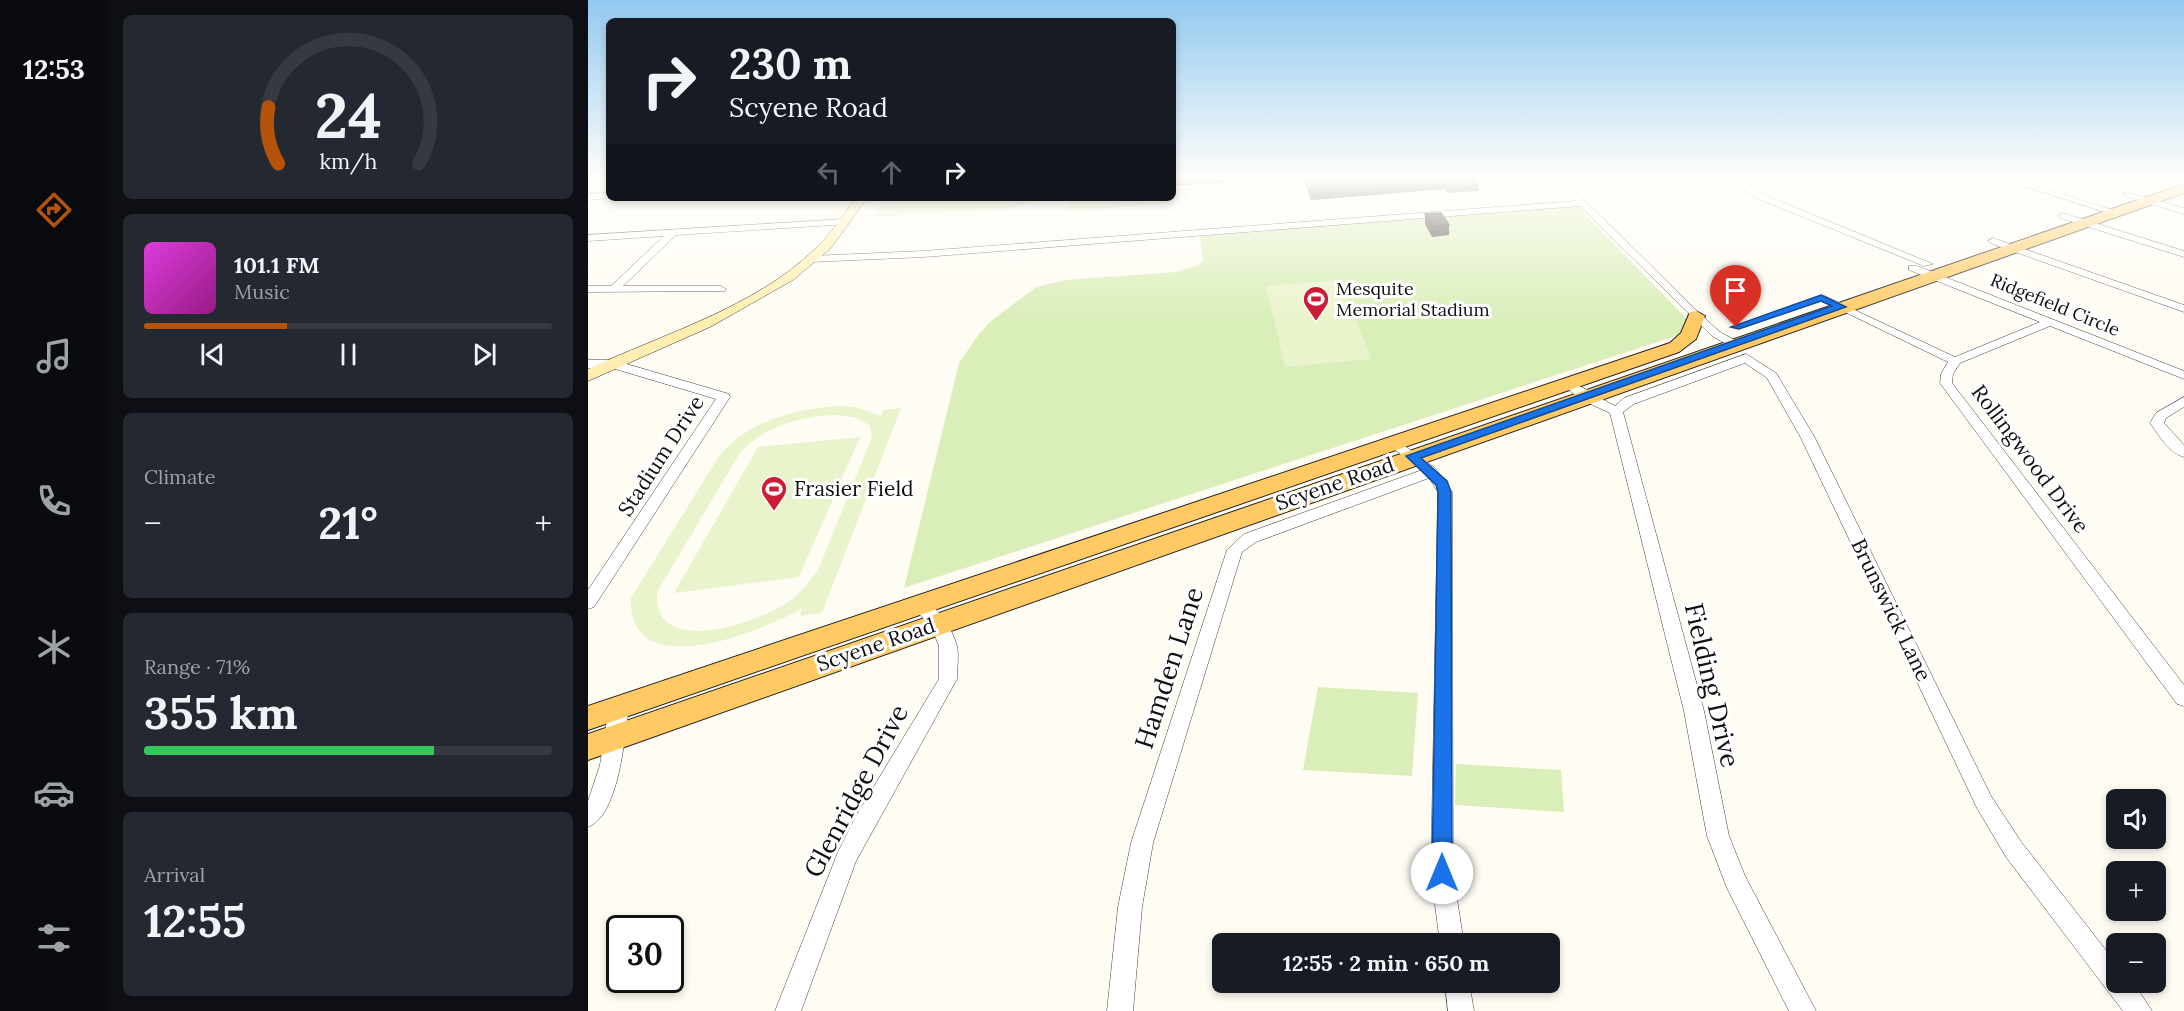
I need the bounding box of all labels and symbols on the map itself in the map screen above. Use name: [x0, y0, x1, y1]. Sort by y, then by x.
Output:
pin: [1710, 265, 1761, 327]
street label: Ridgefield Circle: [1987, 268, 2124, 341]
place label: Mesquite Memorial Stadium: [1336, 277, 1490, 321]
sports icon: Mesquite Memorial Stadium: [1301, 284, 1331, 322]
street label: Rollingwood Drive: [1966, 379, 2095, 538]
street label: Stadium Drive: [612, 390, 710, 521]
street label: Scyene Road: [1272, 451, 1398, 516]
sports icon: Frasier Field: [759, 474, 789, 512]
place label: Frasier Field: [794, 475, 914, 502]
street label: Brunswick Lane: [1845, 534, 1938, 685]
street label: Hamden Lane: [1127, 583, 1210, 753]
street label: Fielding Drive: [1678, 600, 1747, 770]
street label: Scyene Road: [813, 612, 939, 677]
street label: Glenridge Drive: [796, 699, 915, 883]
position arrow: [1410, 841, 1474, 905]
speed limit sign: 30: [606, 915, 684, 993]

